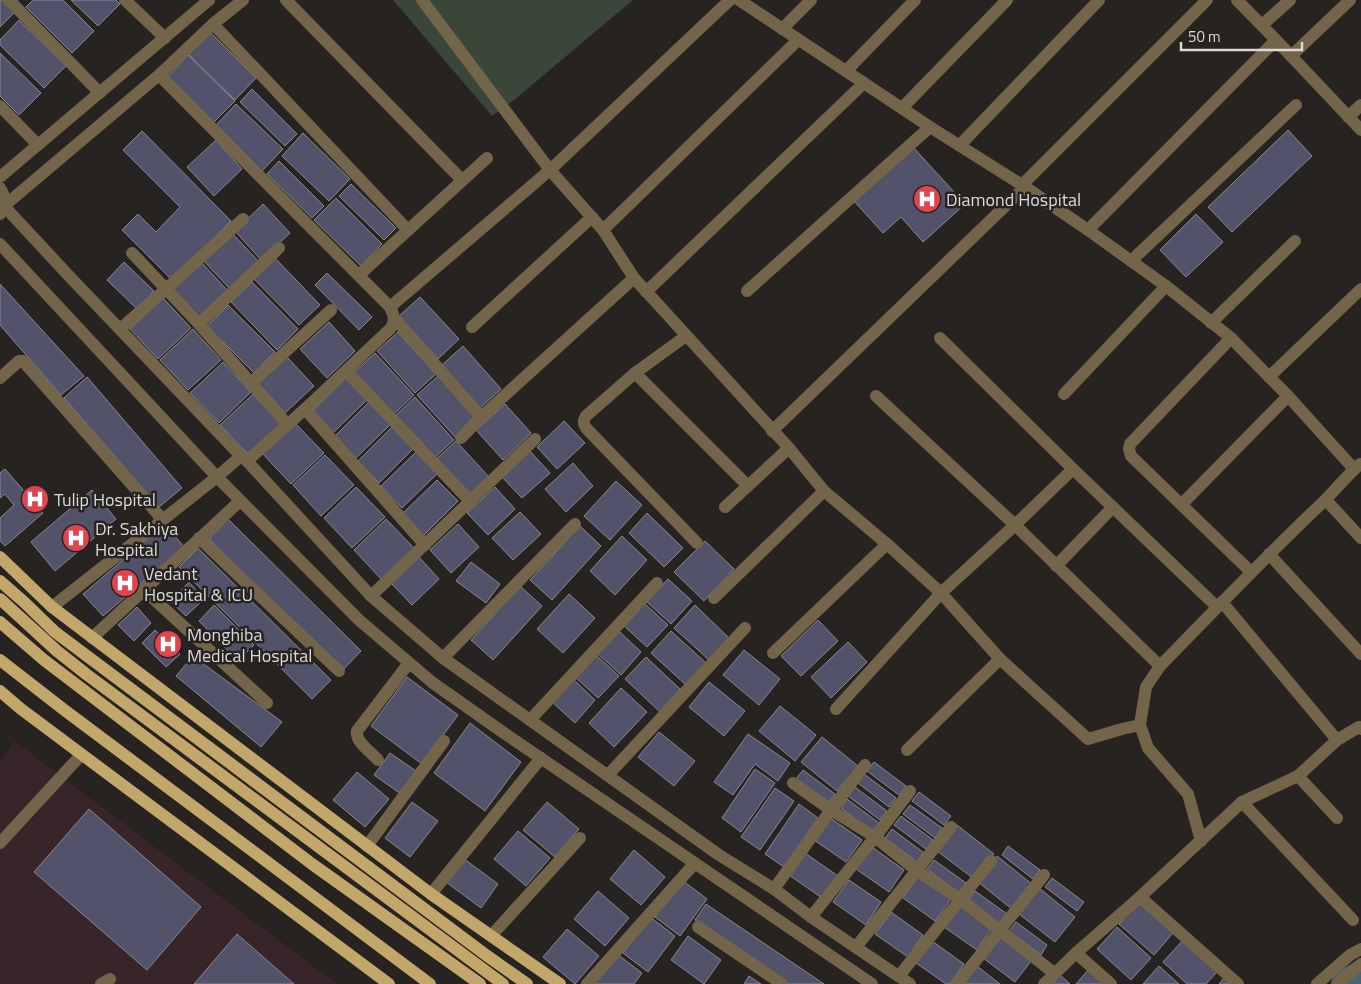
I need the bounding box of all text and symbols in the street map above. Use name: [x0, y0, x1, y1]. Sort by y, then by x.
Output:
scale bar: [1181, 20, 1302, 52]
text: 50 m: [1188, 25, 1221, 48]
hospital icon: Diamond Hospital: [912, 184, 942, 214]
place label: Diamond Hospital: [946, 186, 1081, 213]
hospital icon: Tulip Hospital: [20, 484, 50, 514]
place label: Tulip Hospital: [54, 486, 156, 513]
place label: Dr. Sakhiya Hospital: [95, 515, 178, 563]
hospital icon: Dr. Sakhiya Hospital: [61, 523, 91, 553]
place label: Vedant Hospital & ICU: [144, 560, 253, 608]
hospital icon: Vedant Hospital & ICU: [110, 568, 140, 598]
place label: Monghiba Medical Hospital: [187, 621, 312, 669]
hospital icon: Monghiba Medical Hospital: [153, 629, 183, 659]

